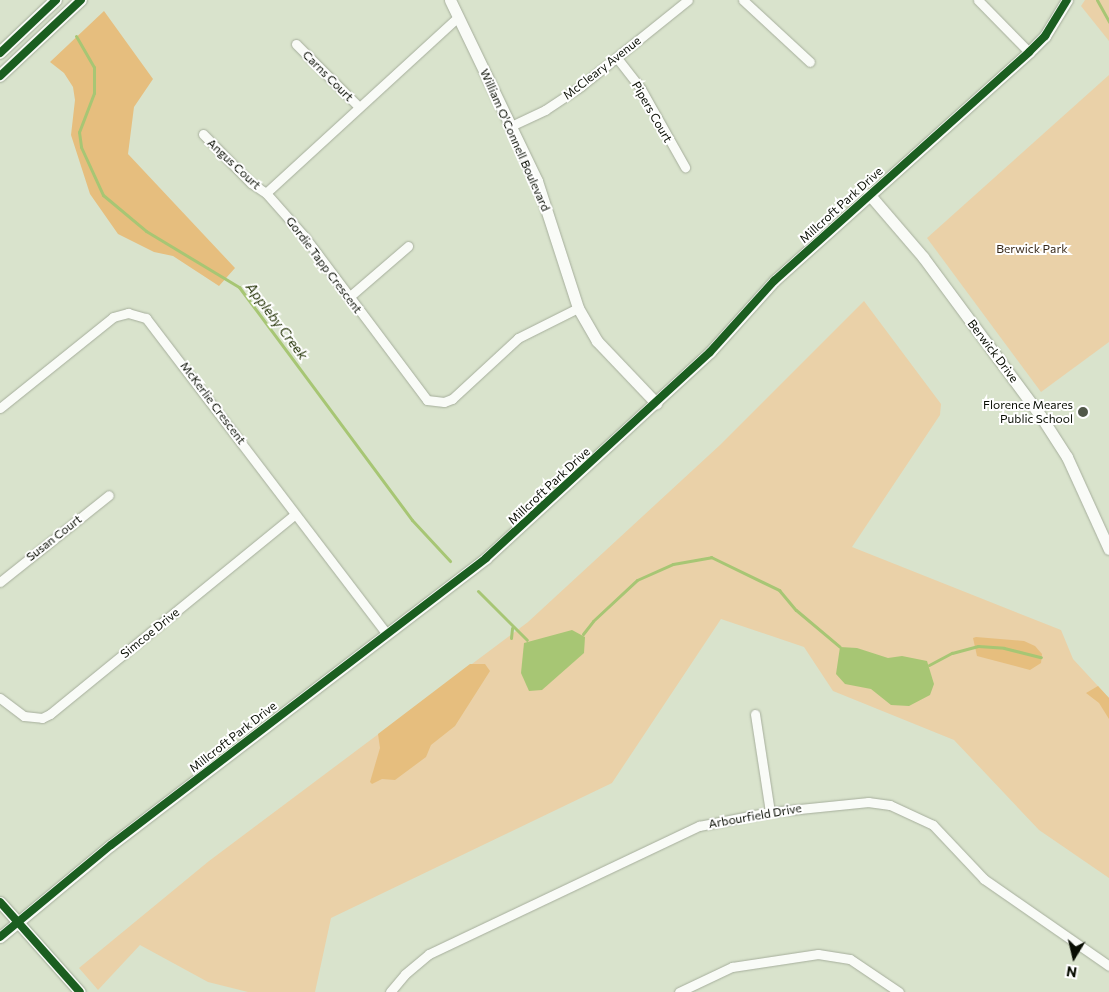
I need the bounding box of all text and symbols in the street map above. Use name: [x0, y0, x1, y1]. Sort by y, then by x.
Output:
street label: McCleary Avenue: [560, 33, 644, 103]
street label: Carns Court: [300, 48, 356, 104]
street label: William O'Connell Boulevard: [477, 67, 553, 213]
street label: Pipers Court: [629, 79, 675, 145]
street label: Angus Court: [204, 136, 264, 192]
street label: Millcroft Park Drive: [797, 164, 885, 246]
street label: Gordie Tapp Crescent: [283, 214, 365, 316]
park label: Berwick Park: [996, 242, 1068, 256]
water label: Appleby Creek: [243, 279, 311, 363]
street label: Berwick Drive: [965, 317, 1021, 385]
street label: McKerlie Crescent: [177, 359, 249, 447]
place label: Florence Meares Public School: [983, 398, 1073, 426]
marker: Florence Meares Public School: [1077, 406, 1089, 418]
street label: Millcroft Park Drive: [505, 444, 593, 528]
street label: Susan Court: [23, 512, 85, 564]
street label: Simcoe Drive: [118, 605, 182, 661]
street label: Millcroft Park Drive: [187, 699, 279, 775]
street label: Arbourfield Drive: [707, 801, 803, 831]
north arrow: [1049, 932, 1099, 982]
text: N: [1065, 963, 1078, 982]

